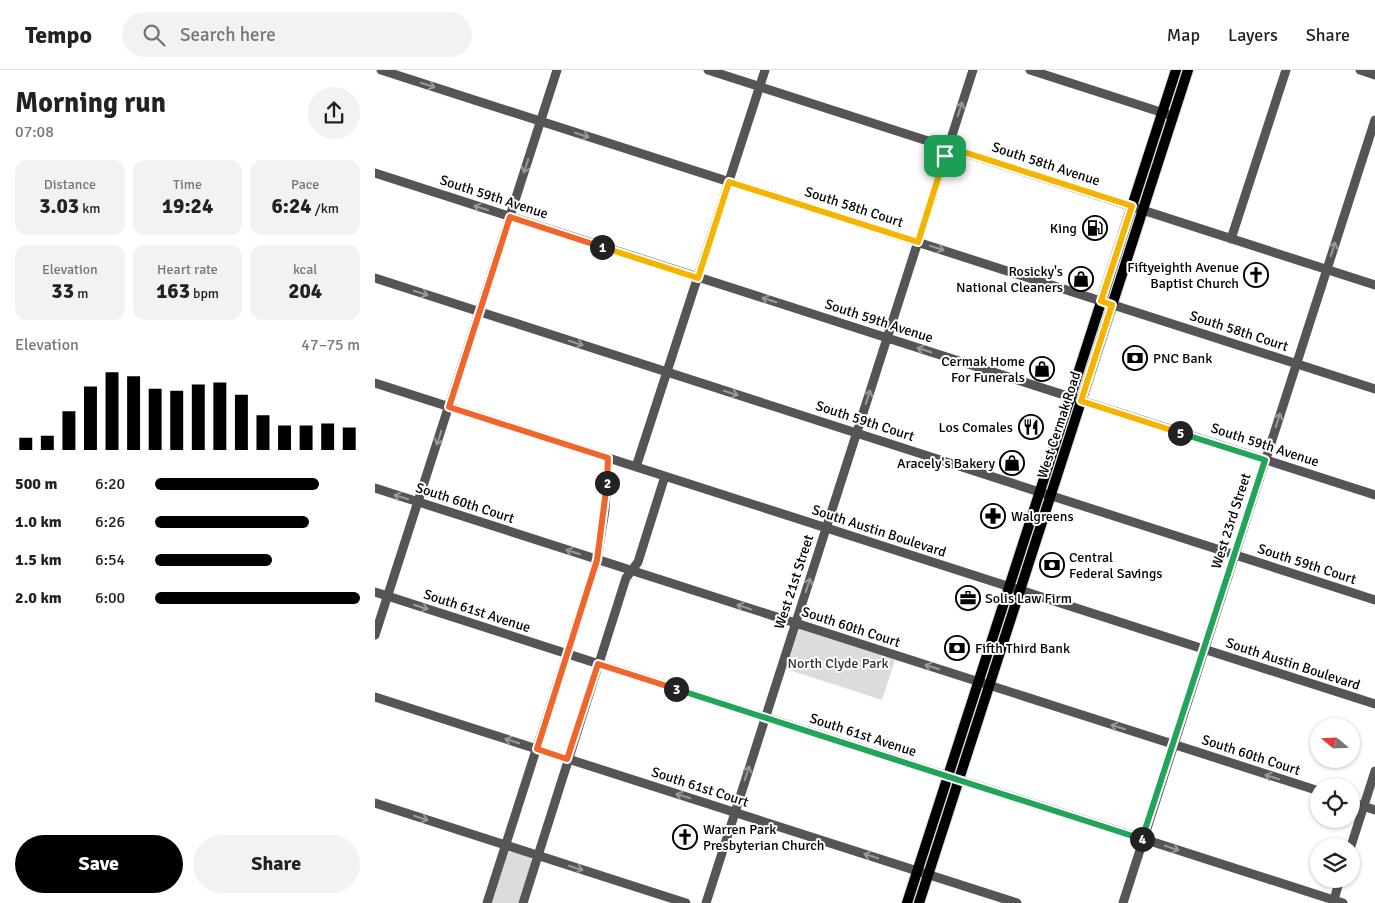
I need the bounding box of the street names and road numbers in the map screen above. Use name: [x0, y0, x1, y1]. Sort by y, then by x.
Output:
street label: South 58th Avenue: [990, 138, 1102, 190]
street label: South 59th Avenue: [438, 171, 550, 223]
street label: South 58th Court: [803, 183, 906, 231]
street label: South 59th Avenue: [823, 295, 935, 347]
street label: South 58th Court: [1188, 307, 1291, 355]
street label: West Cermak Road: [1034, 369, 1084, 481]
street label: South 59th Court: [814, 397, 917, 445]
street label: South 59th Avenue: [1209, 419, 1321, 471]
street label: West 23rd Street: [1208, 471, 1254, 571]
street label: South 60th Court: [414, 479, 517, 527]
street label: South Austin Boulevard: [810, 501, 948, 561]
street label: West 21st Street: [771, 533, 817, 631]
street label: South 59th Court: [1256, 540, 1359, 588]
street label: South 61st Avenue: [421, 586, 533, 636]
street label: South 60th Court: [800, 603, 903, 651]
street label: South Austin Boulevard: [1224, 634, 1362, 694]
street label: South 61st Avenue: [807, 710, 919, 760]
street label: South 60th Court: [1200, 731, 1303, 779]
street label: South 61st Court: [649, 763, 751, 811]

